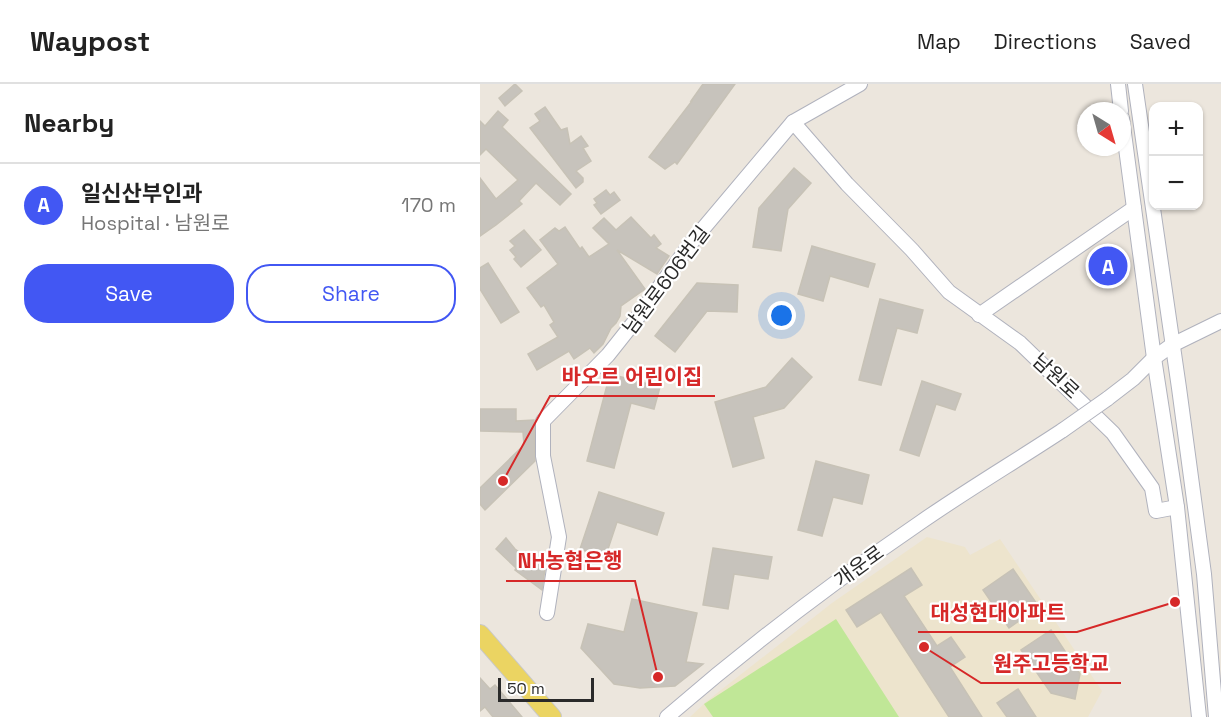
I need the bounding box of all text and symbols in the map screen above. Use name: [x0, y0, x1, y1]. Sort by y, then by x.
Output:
text: Waypost: [30, 23, 150, 59]
text: Map: [917, 28, 961, 55]
text: Directions: [994, 28, 1097, 55]
text: Saved: [1130, 28, 1191, 55]
north arrow: [1077, 102, 1131, 156]
map controls: [1149, 102, 1203, 210]
button: +: [1149, 102, 1203, 156]
text: Nearby: [24, 106, 114, 140]
button: −: [1149, 156, 1203, 210]
text: 일신산부인과: [81, 179, 202, 207]
text: A: [37, 192, 50, 218]
text: 170 m: [401, 192, 456, 218]
text: Hospital · 남원로: [81, 210, 230, 236]
street label: 남원로606번길: [617, 221, 715, 339]
pin: A: [1088, 244, 1128, 288]
button: Save: [24, 264, 234, 323]
button: Share: [246, 264, 456, 323]
your location: [767, 301, 796, 330]
street label: 남원로: [1027, 348, 1085, 404]
callout: 바오르 어린이집: [550, 357, 715, 396]
text: 바오르 어린이집: [562, 363, 702, 390]
street label: 개운로: [829, 539, 889, 593]
callout: NH농협은행: [506, 542, 635, 581]
text: NH농협은행: [517, 547, 623, 574]
callout: 대성현대아파트: [918, 593, 1077, 632]
text: 대성현대아파트: [930, 599, 1066, 626]
callout: 원주고등학교: [981, 644, 1121, 683]
text: 원주고등학교: [993, 650, 1109, 677]
scale bar: [498, 675, 594, 702]
text: 50 m: [507, 678, 545, 699]

